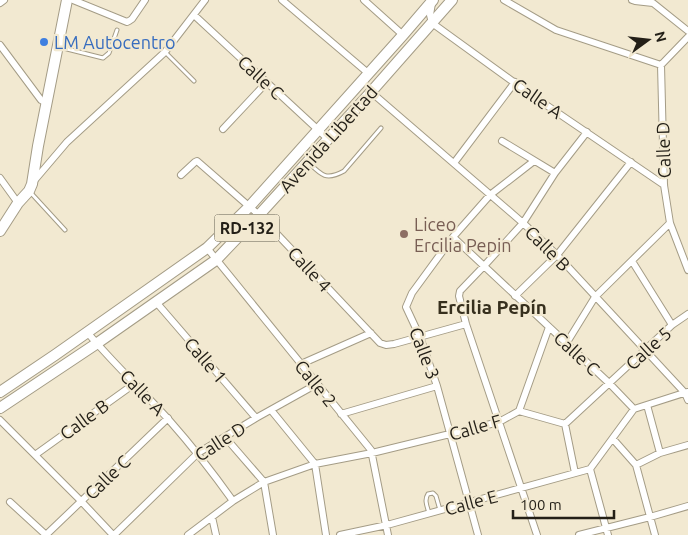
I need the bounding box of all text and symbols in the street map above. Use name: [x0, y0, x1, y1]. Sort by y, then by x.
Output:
north arrow: [623, 15, 673, 65]
text: N: [651, 30, 670, 44]
place label: LM Autocentro: [54, 32, 175, 52]
marker: LM Autocentro: [38, 36, 50, 48]
street label: Calle C: [234, 51, 288, 103]
street label: Calle A: [510, 74, 567, 122]
street label: Avenida Libertad: [275, 82, 381, 196]
street label: Calle D: [652, 121, 674, 179]
road number: RD-132: [214, 214, 280, 242]
place label: Liceo Ercilia Pepin: [414, 214, 512, 255]
street label: Calle B: [521, 221, 575, 275]
marker: Liceo Ercilia Pepin: [398, 228, 410, 240]
street label: Calle 4: [284, 242, 336, 296]
district label: Ercilia Pepín: [437, 296, 547, 318]
street label: Calle 5: [621, 323, 675, 373]
street label: Calle 3: [406, 324, 444, 382]
street label: Calle C: [550, 327, 604, 379]
street label: Calle 1: [181, 333, 231, 387]
street label: Calle 2: [291, 356, 341, 410]
street label: Calle A: [117, 365, 170, 419]
street label: Calle B: [56, 395, 112, 443]
street label: Calle F: [447, 410, 503, 444]
street label: Calle D: [191, 417, 249, 465]
street label: Calle C: [80, 451, 134, 503]
street label: Calle E: [442, 485, 500, 519]
scale bar: [513, 488, 614, 520]
text: 100 m: [520, 496, 562, 513]

